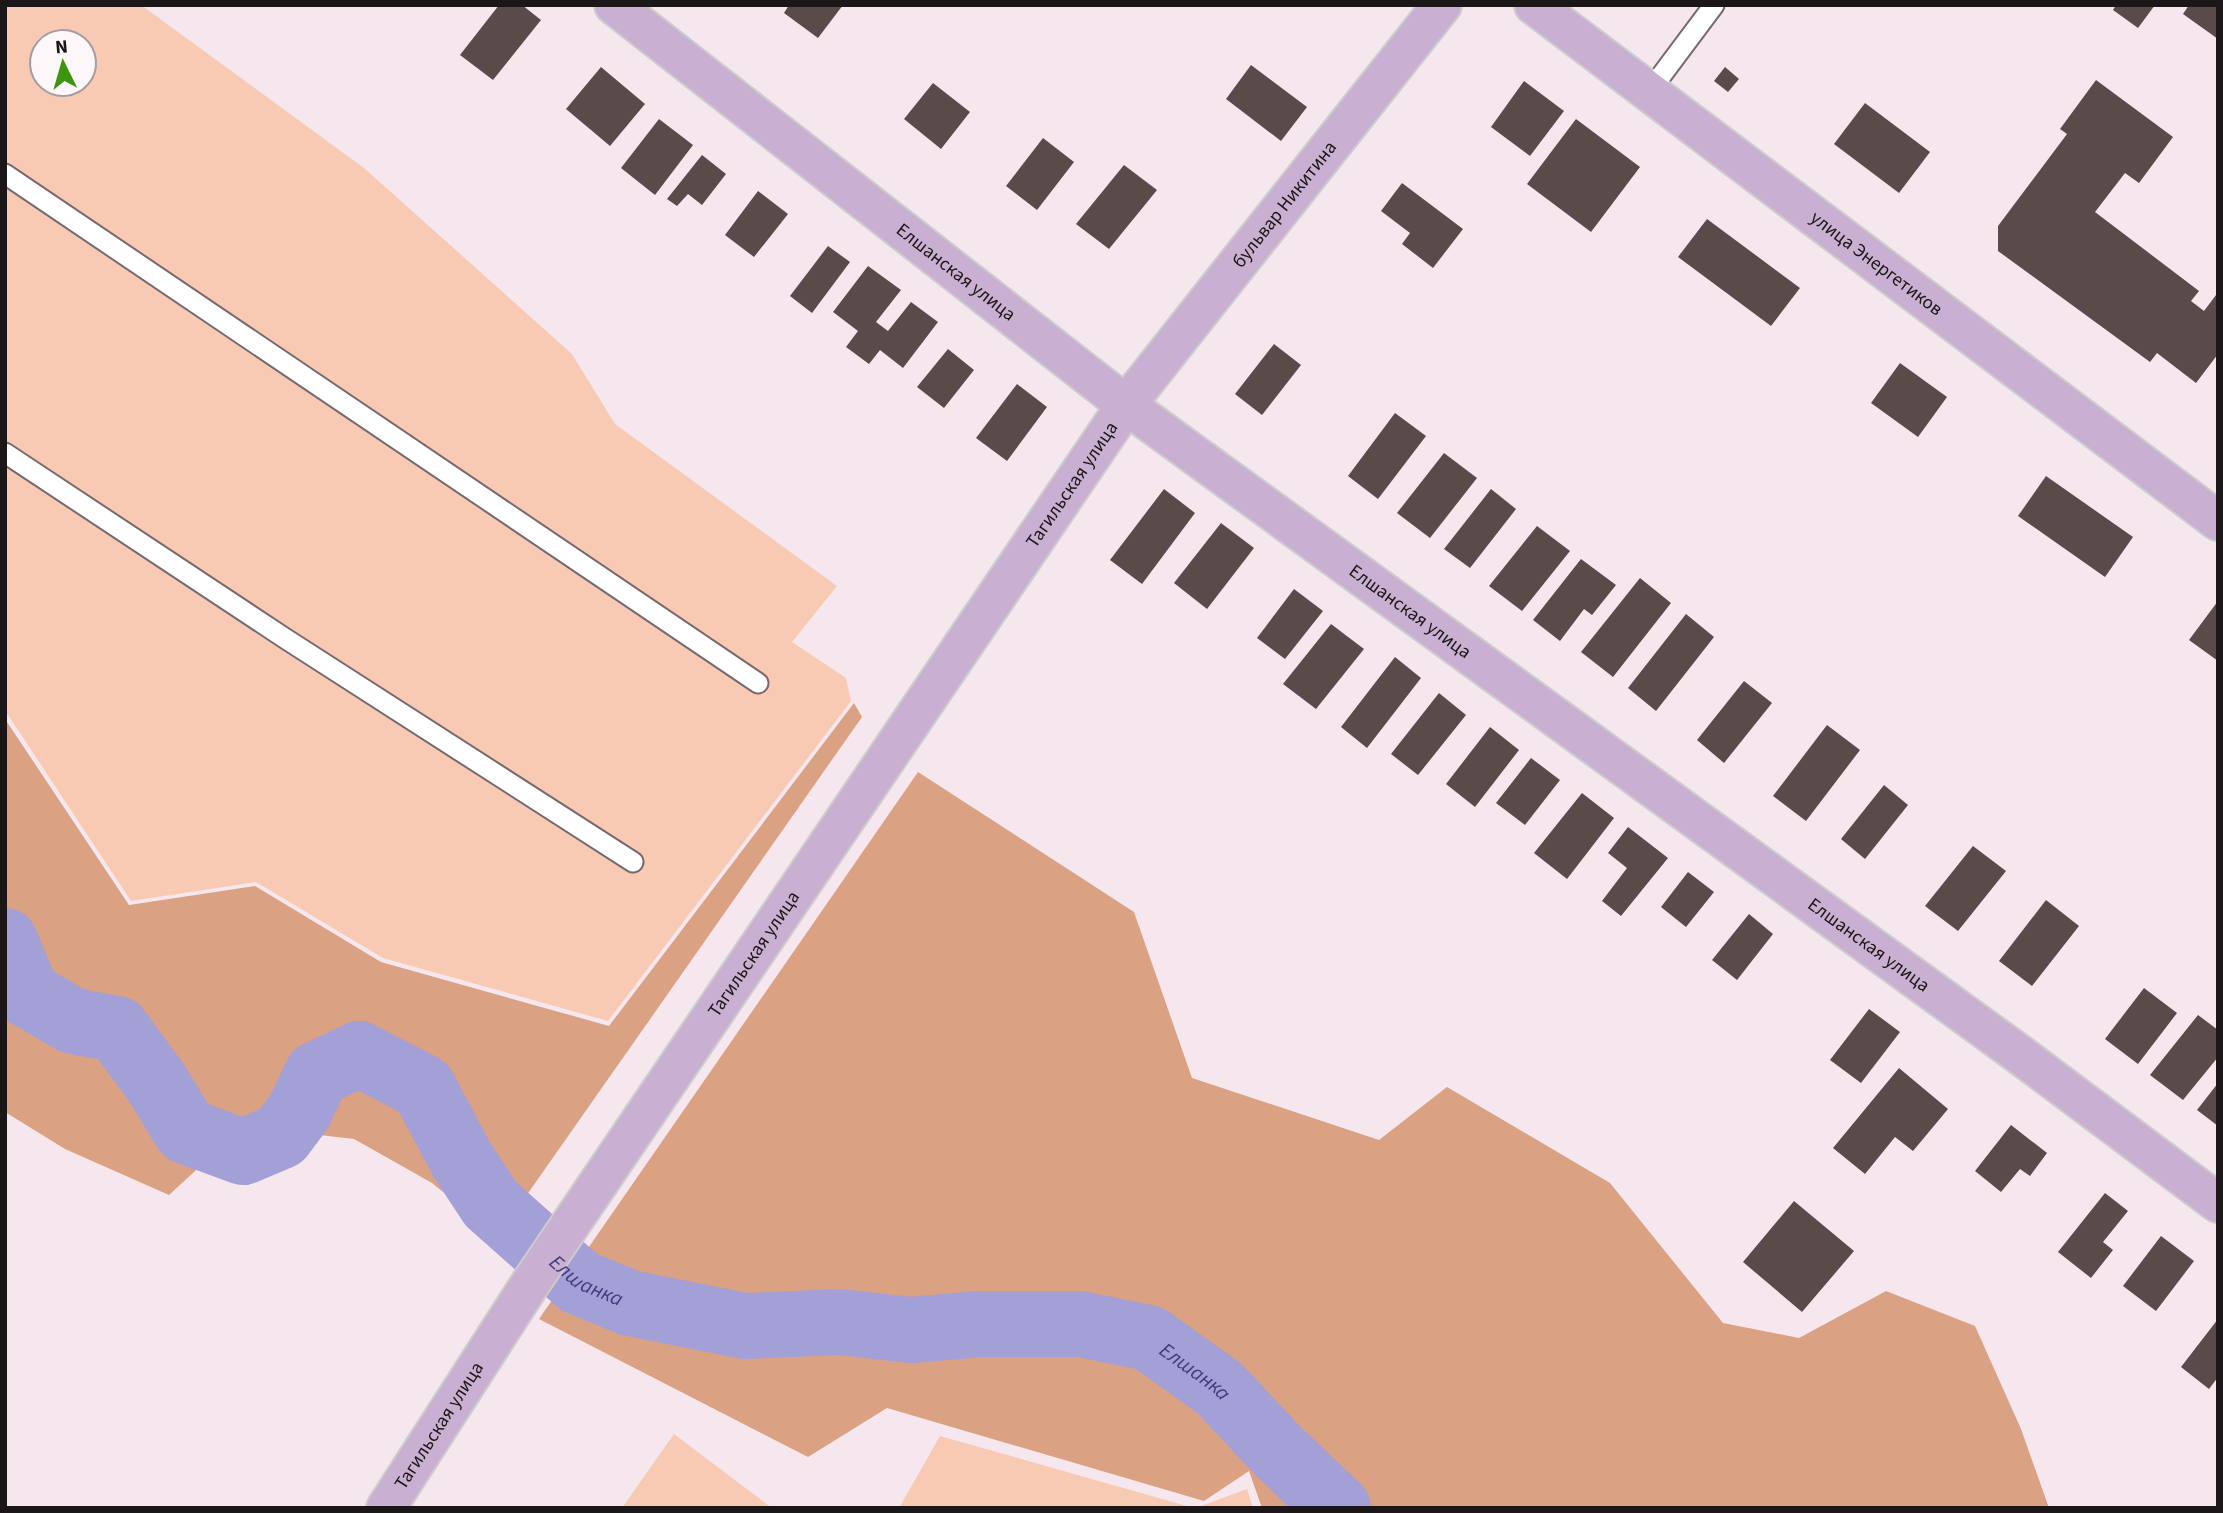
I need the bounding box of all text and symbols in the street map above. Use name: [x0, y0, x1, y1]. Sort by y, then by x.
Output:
north arrow: [28, 28, 98, 98]
text: N: [54, 34, 69, 62]
street label: бульвар Никитина: [1226, 135, 1343, 274]
street label: улица Энергетиков: [1804, 204, 1948, 322]
street label: Елшанская улица: [890, 217, 1022, 328]
street label: Тагильская улица: [1019, 416, 1124, 553]
street label: Елшанская улица: [1343, 558, 1477, 665]
street label: Тагильская улица: [701, 885, 806, 1023]
street label: Елшанская улица: [1802, 891, 1936, 999]
water label: Елшанка: [543, 1247, 628, 1314]
water label: Елшанка: [1153, 1335, 1238, 1407]
street label: Тагильская улица: [388, 1356, 490, 1495]

